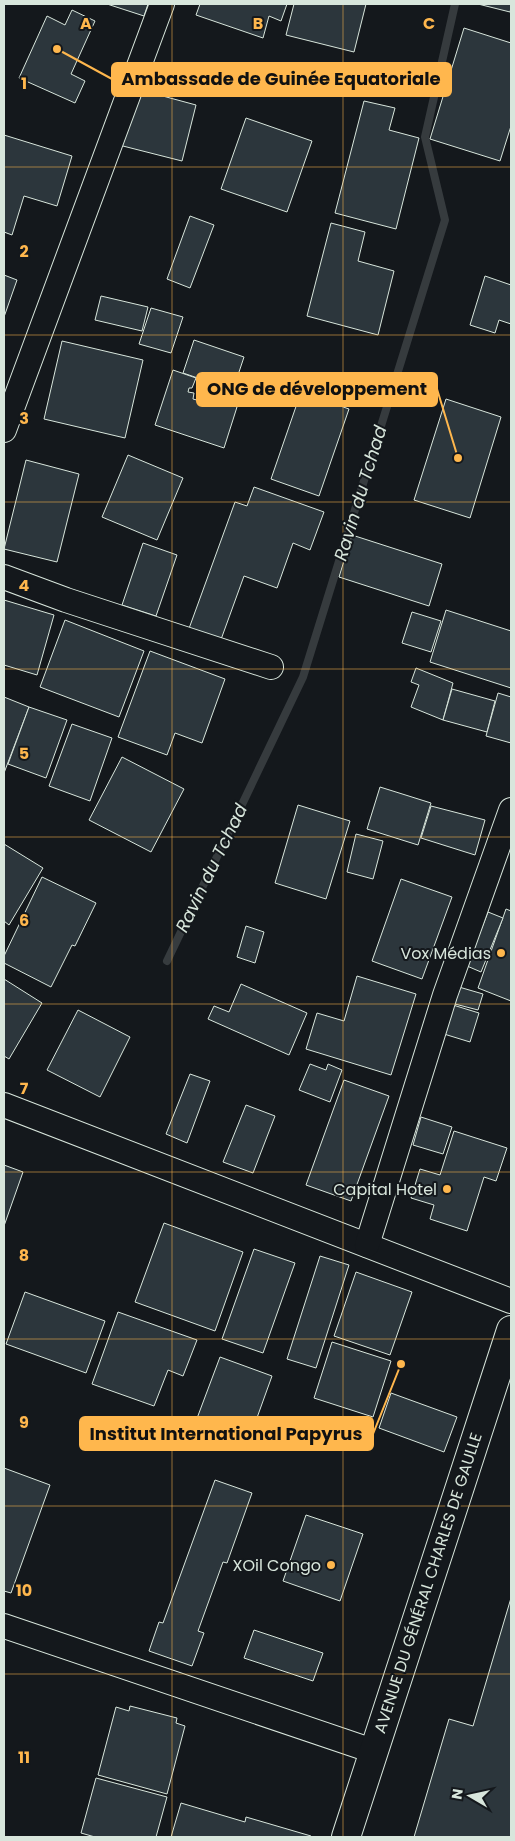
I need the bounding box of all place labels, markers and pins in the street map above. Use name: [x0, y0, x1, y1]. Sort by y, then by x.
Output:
callout: Ambassade de Guinée Equatoriale: [112, 63, 451, 96]
callout: ONG de développement: [197, 373, 437, 406]
place label: Vox Médias: [400, 942, 491, 965]
marker: Vox Médias: [495, 947, 507, 959]
place label: Capital Hotel: [333, 1178, 437, 1201]
marker: Capital Hotel: [441, 1183, 453, 1195]
callout: Institut International Papyrus: [80, 1417, 373, 1450]
place label: XOil Congo: [232, 1554, 321, 1577]
marker: XOil Congo: [325, 1559, 337, 1571]

